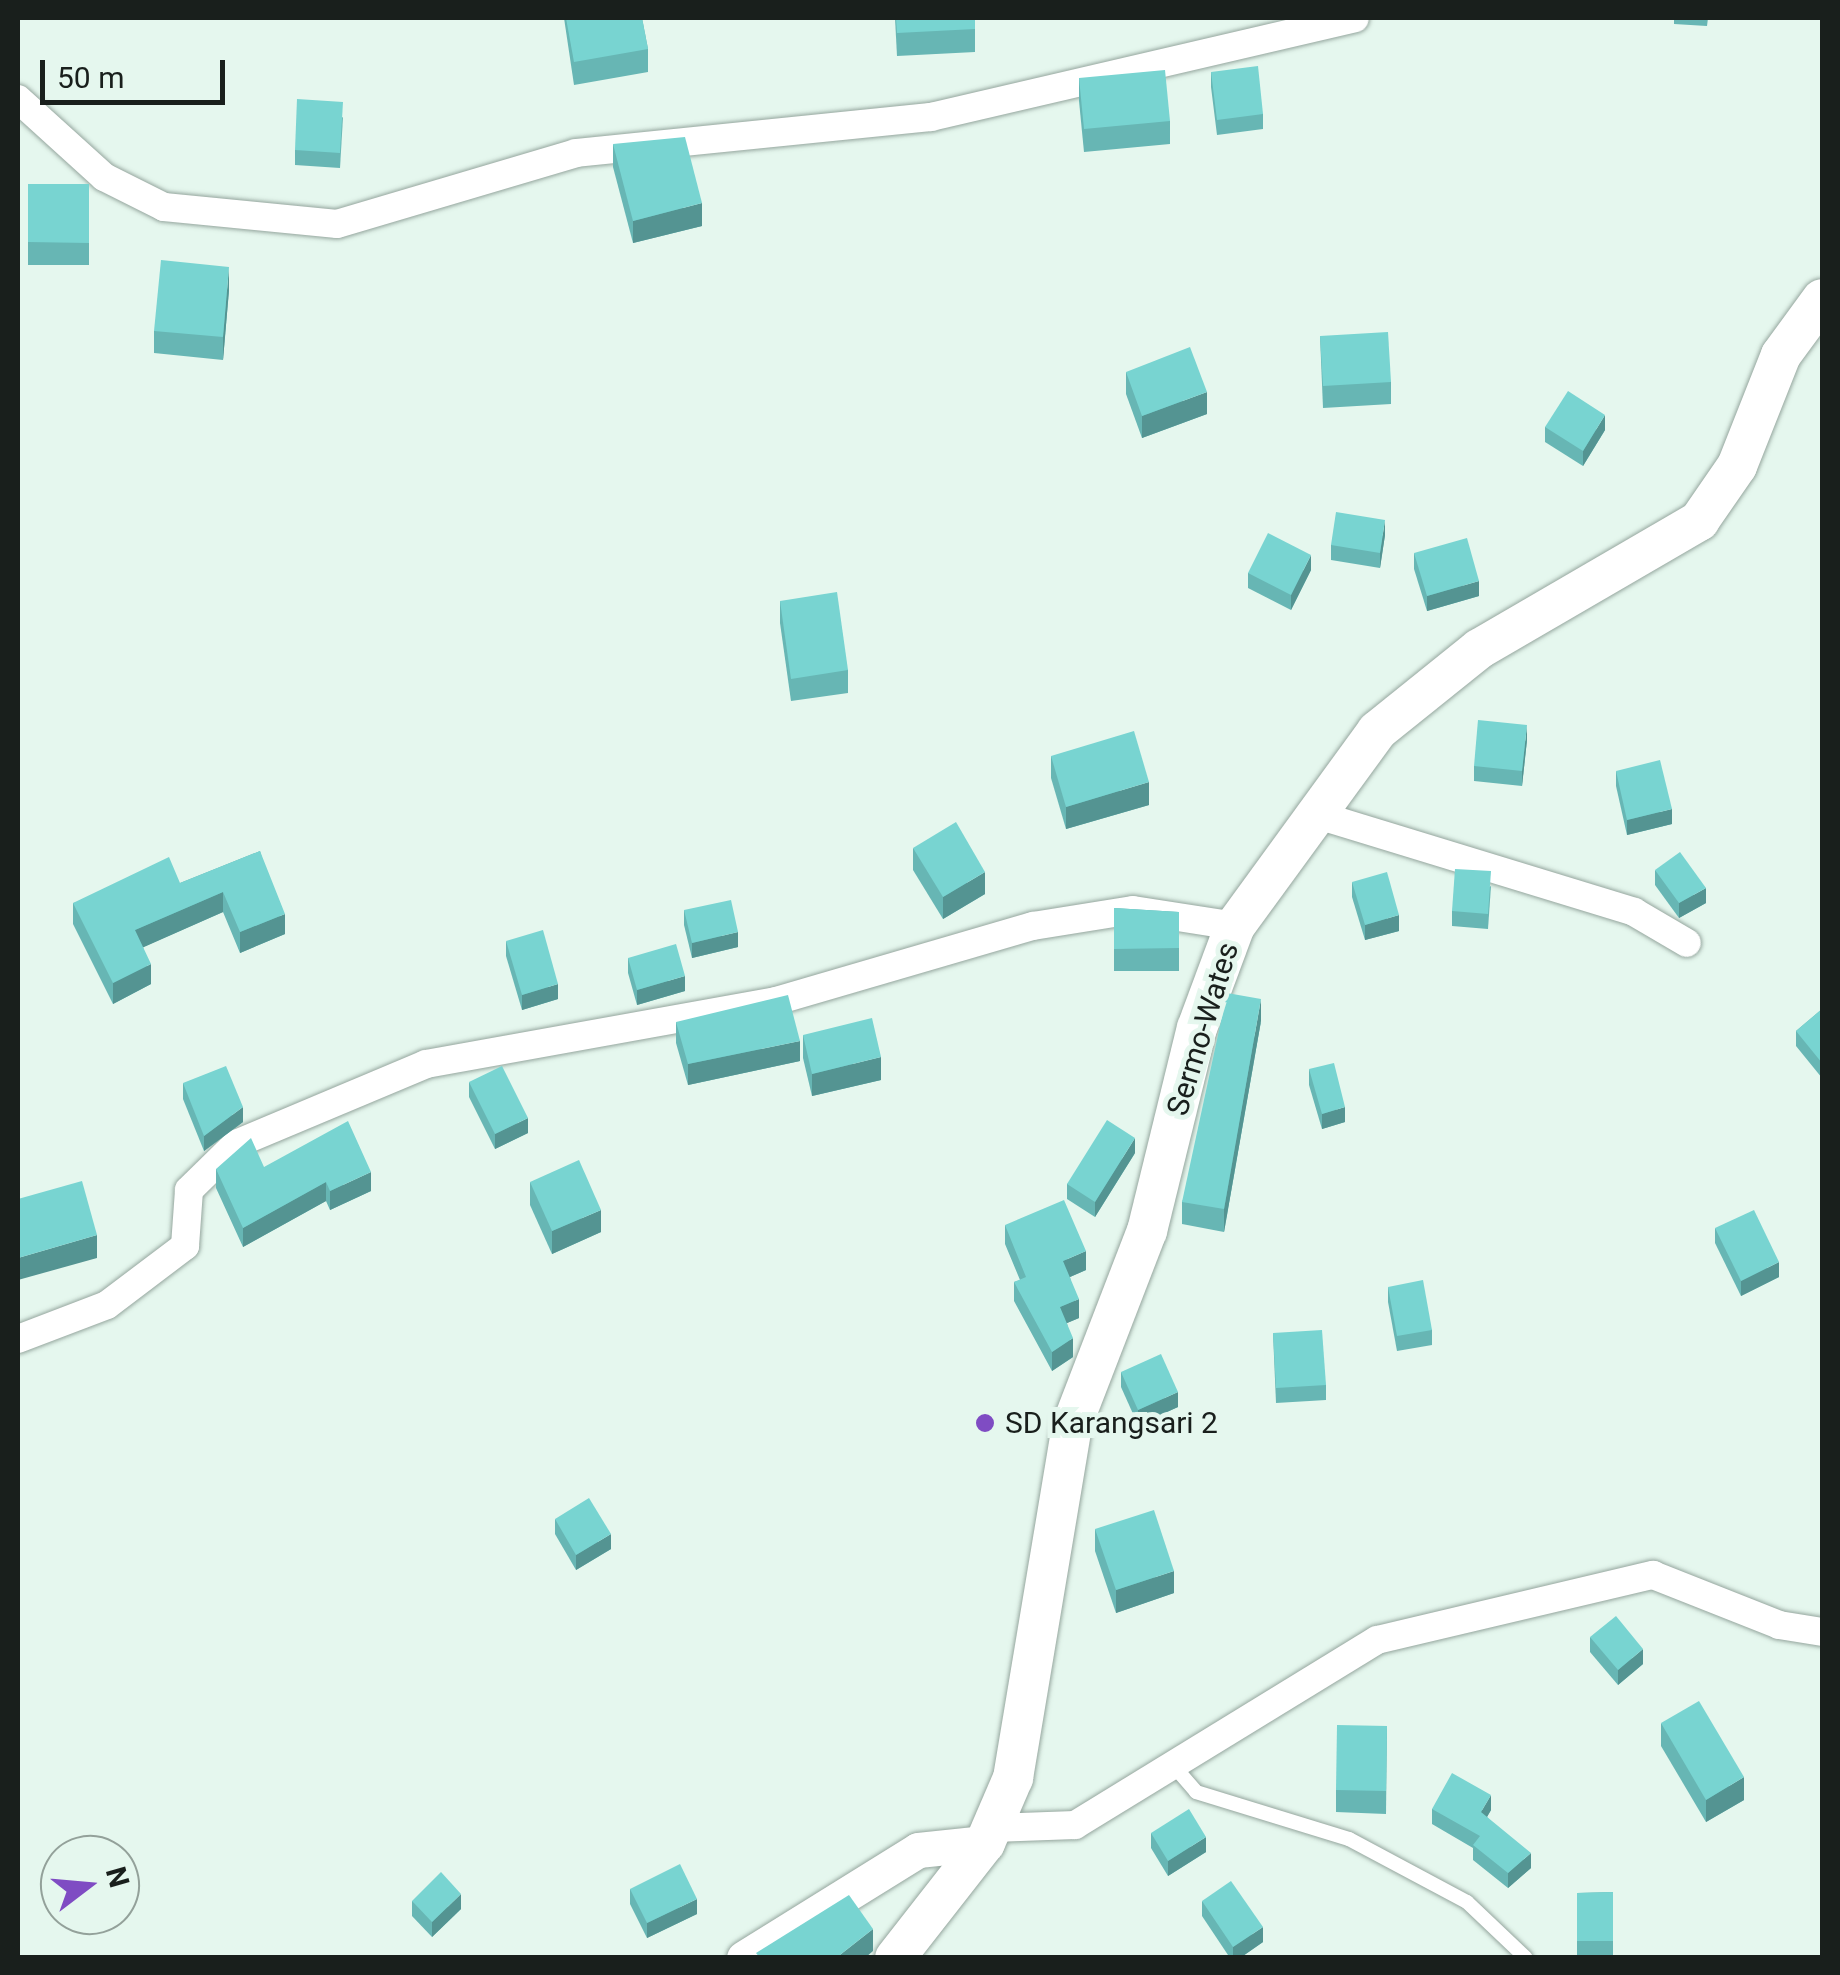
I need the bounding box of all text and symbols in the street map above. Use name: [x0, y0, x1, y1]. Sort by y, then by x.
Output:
scale bar: [45, 40, 230, 102]
text: 50 m: [57, 60, 124, 95]
street label: Sermo-Wates: [1160, 938, 1246, 1120]
place label: SD Karangsari 2: [1005, 1405, 1218, 1441]
marker: SD Karangsari 2: [974, 1412, 996, 1434]
north arrow: [40, 1835, 140, 1935]
text: N: [99, 1863, 136, 1891]

